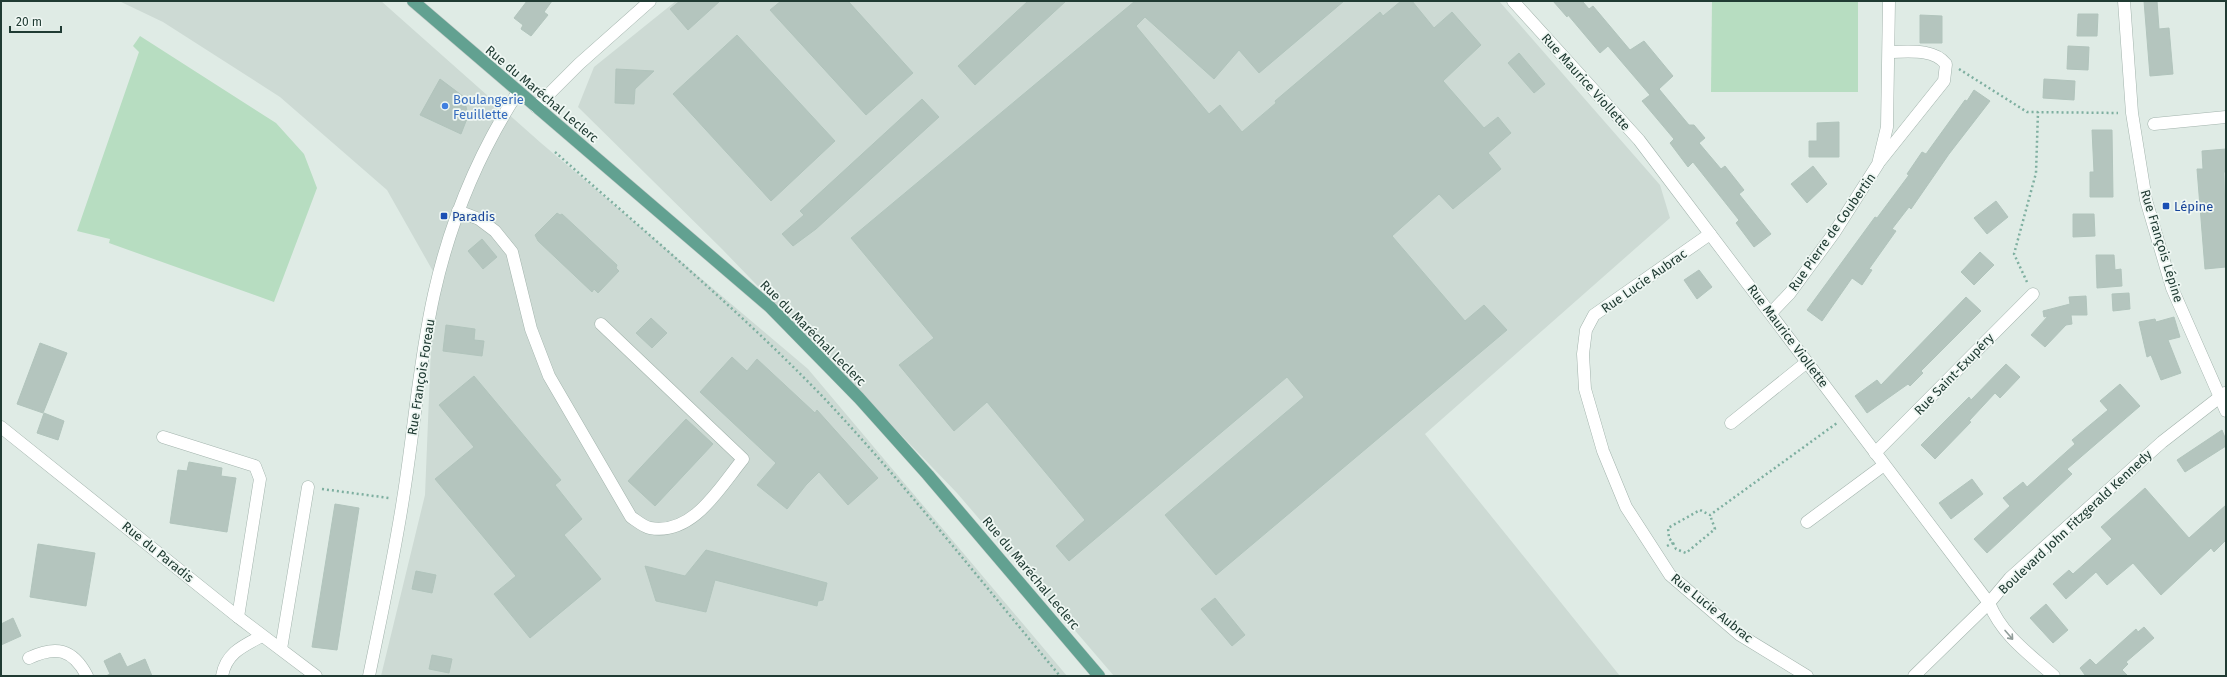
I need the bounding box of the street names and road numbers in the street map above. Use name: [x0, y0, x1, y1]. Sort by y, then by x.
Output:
street label: Rue Maurice Viollette: [1539, 30, 1633, 134]
street label: Rue du Maréchal Leclerc: [482, 42, 602, 146]
street label: Rue Pierre de Coubertin: [1785, 170, 1879, 294]
street label: Rue François Lépine: [2138, 188, 2186, 304]
street label: Rue Lucie Aubrac: [1598, 246, 1690, 316]
street label: Rue du Maréchal Leclerc: [757, 277, 869, 389]
street label: Rue Maurice Viollette: [1744, 281, 1832, 391]
street label: Rue François Foreau: [404, 318, 438, 436]
street label: Rue Saint-Exupéry: [1911, 330, 1997, 418]
street label: Boulevard John Fitzgerald Kennedy: [1995, 446, 2155, 597]
street label: Rue du Maréchal Leclerc: [979, 513, 1083, 633]
street label: Rue du Paradis: [119, 519, 197, 585]
street label: Rue Lucie Aubrac: [1668, 570, 1756, 646]

